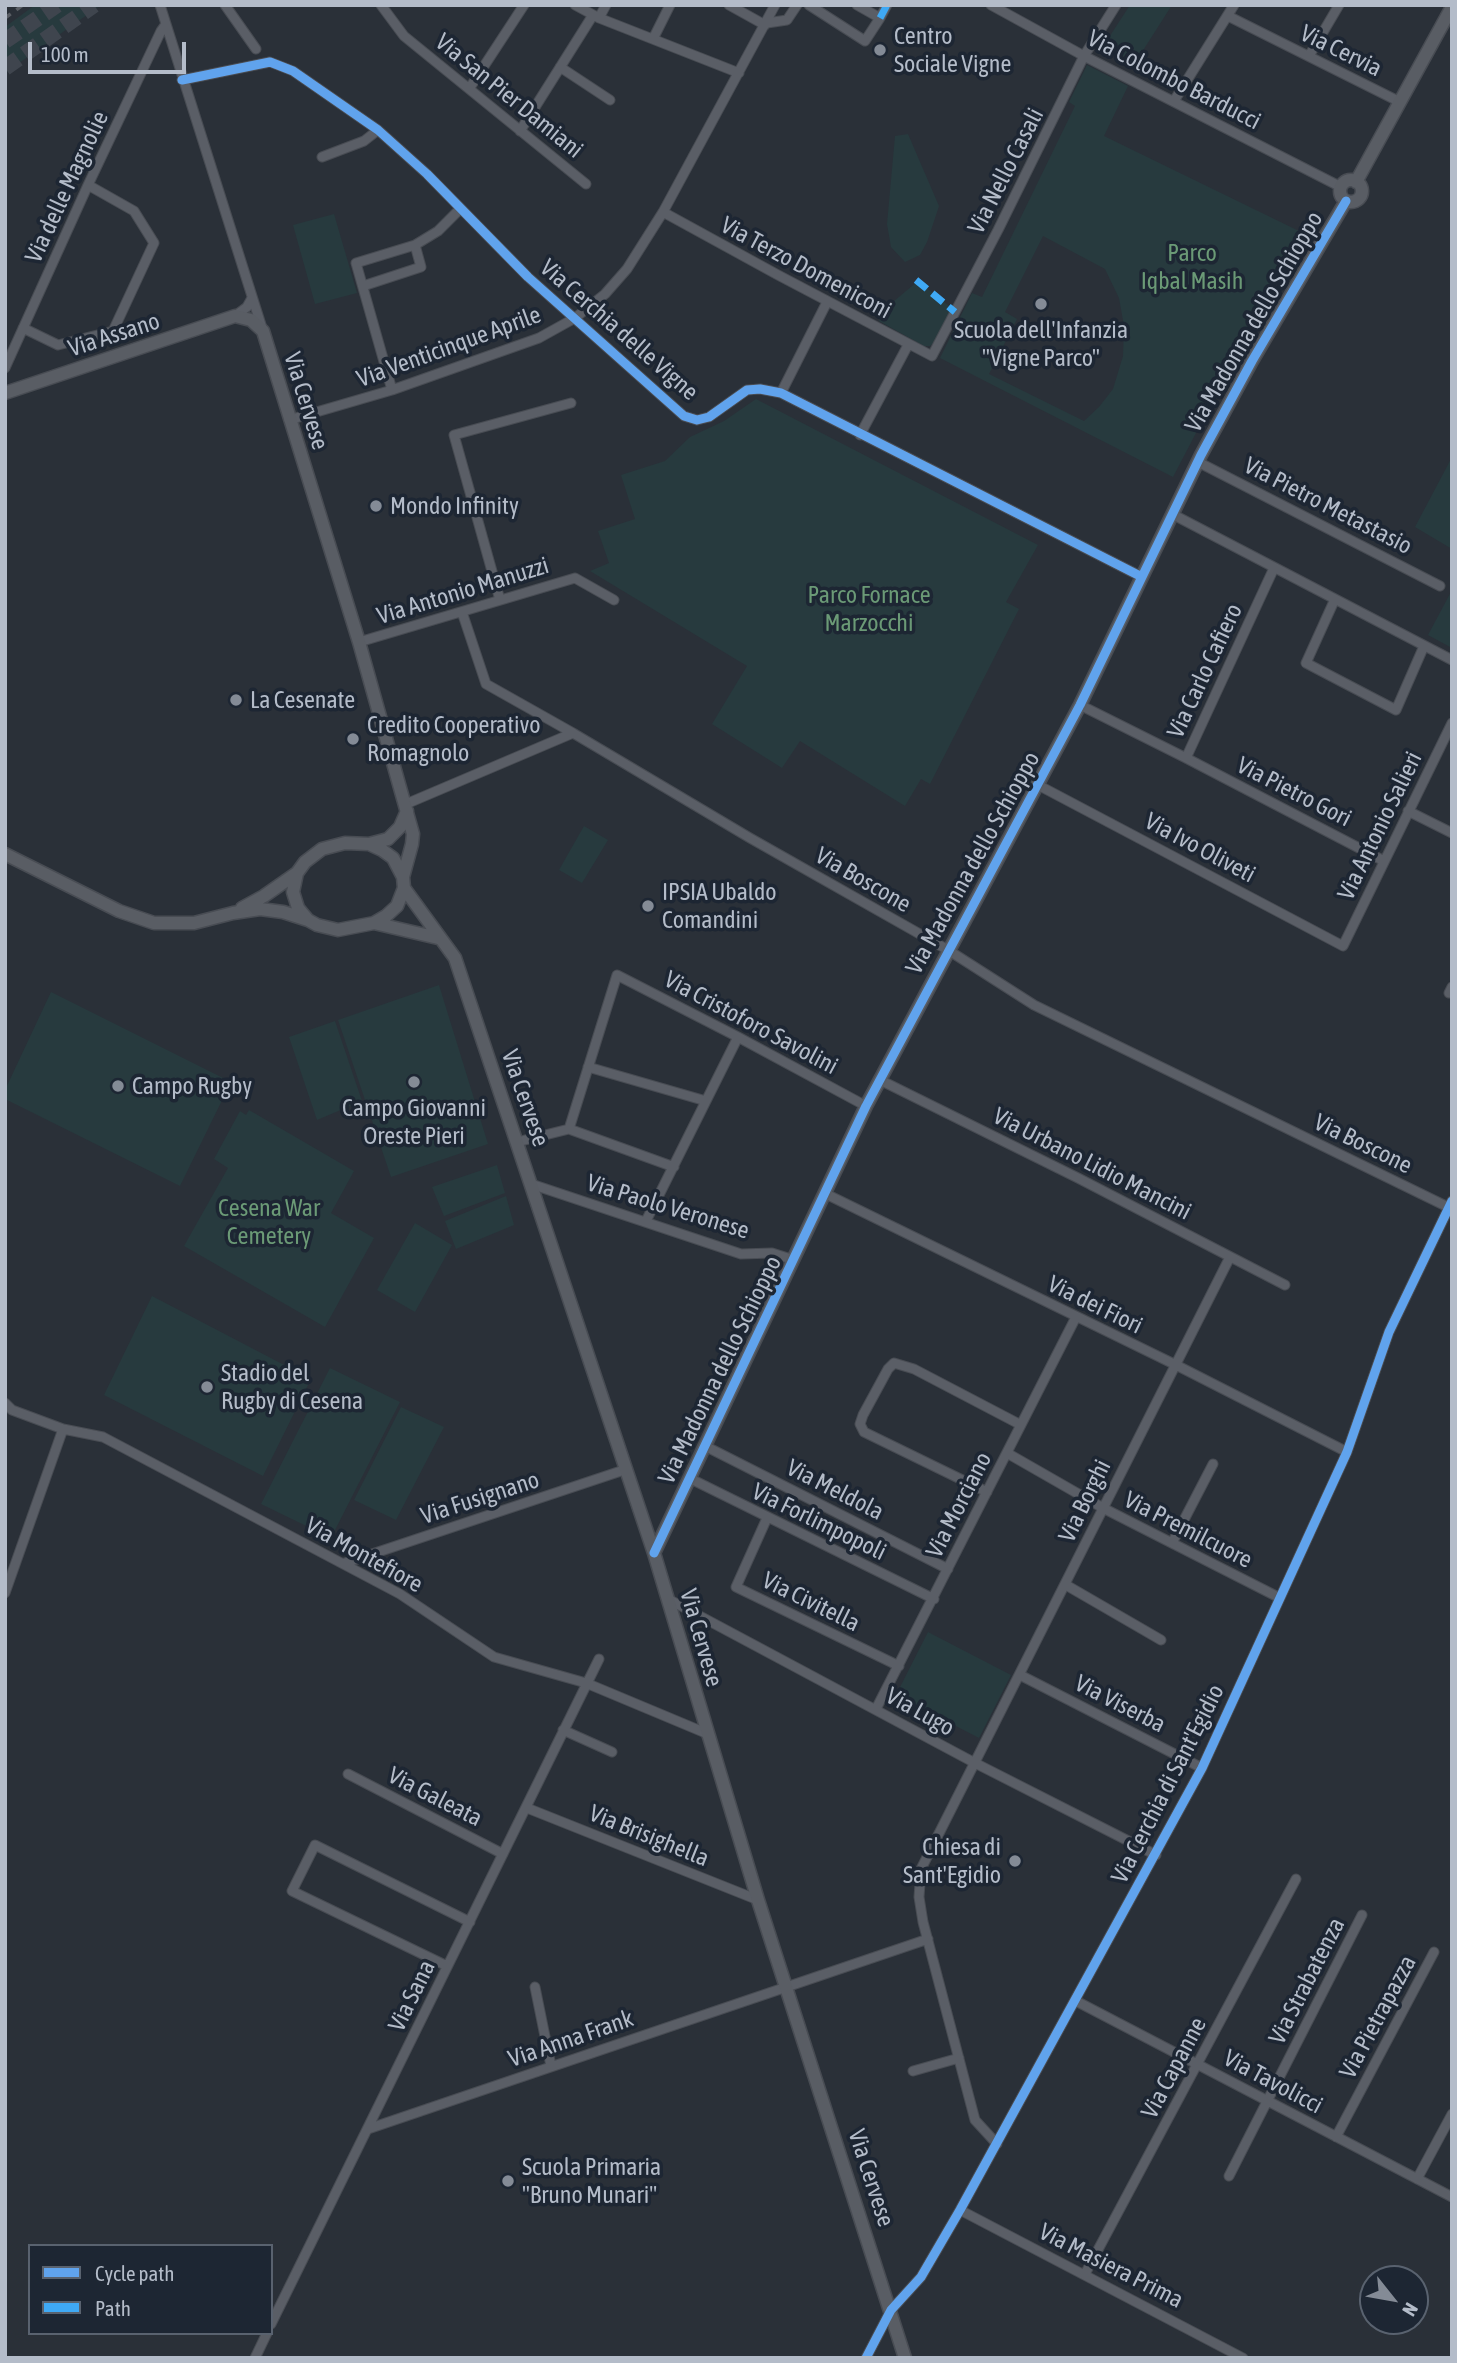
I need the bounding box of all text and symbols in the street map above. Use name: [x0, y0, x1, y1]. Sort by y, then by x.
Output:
street label: Via Cervia: [1296, 19, 1386, 83]
place label: Centro Sociale Vigne: [894, 22, 1011, 78]
street label: Via Colombo Barducci: [1083, 24, 1265, 136]
scale bar: [32, 28, 189, 72]
street label: Via San Pier Damiani: [429, 28, 589, 164]
text: 100 m: [41, 42, 89, 66]
marker: Centro Sociale Vigne: [872, 42, 888, 58]
street label: Via Nello Casali: [962, 103, 1050, 239]
street label: Via delle Magnolie: [19, 107, 115, 267]
street label: Via Madonna dello Schioppo: [1179, 207, 1329, 437]
street label: Via Terzo Domeniconi: [716, 211, 896, 325]
park label: Parco Iqbal Masih: [1141, 239, 1243, 295]
street label: Via Cerchia delle Vigne: [534, 254, 704, 406]
marker: Scuola dell'Infanzia "Vigne Parco": [1033, 296, 1049, 312]
street label: Via Venticinque Aprile: [353, 300, 545, 394]
street label: Via Assano: [65, 307, 163, 363]
place label: Scuola dell'Infanzia "Vigne Parco": [954, 316, 1128, 372]
street label: Via Cervese: [278, 349, 334, 453]
street label: Via Pietro Metastasio: [1239, 451, 1417, 561]
place label: Mondo Infinity: [390, 492, 519, 520]
marker: Mondo Infinity: [368, 498, 384, 514]
street label: Via Antonio Manuzzi: [374, 551, 552, 631]
park label: Parco Fornace Marzocchi: [807, 581, 931, 637]
street label: Via Carlo Cafiero: [1161, 599, 1249, 743]
place label: La Cesenate: [250, 686, 355, 714]
marker: La Cesenate: [228, 692, 244, 708]
place label: Credito Cooperativo Romagnolo: [367, 711, 541, 767]
marker: Credito Cooperativo Romagnolo: [345, 731, 361, 747]
street label: Via Madonna dello Schioppo: [900, 747, 1046, 979]
street label: Via Antonio Salieri: [1332, 747, 1428, 905]
street label: Via Pietro Gori: [1232, 751, 1356, 833]
street label: Via Ivo Oliveti: [1140, 807, 1260, 889]
street label: Via Boscone: [810, 841, 916, 919]
place label: IPSIA Ubaldo Comandini: [662, 878, 777, 934]
marker: IPSIA Ubaldo Comandini: [640, 898, 656, 914]
street label: Via Cristoforo Savolini: [659, 965, 843, 1081]
street label: Via Cervese: [495, 1046, 555, 1150]
place label: Campo Rugby: [132, 1072, 252, 1100]
marker: Campo Giovanni Oreste Pieri: [406, 1074, 422, 1090]
marker: Campo Rugby: [110, 1078, 126, 1094]
place label: Campo Giovanni Oreste Pieri: [342, 1094, 486, 1150]
street label: Via Urbano Lidio Mancini: [988, 1102, 1196, 1226]
street label: Via Boscone: [1309, 1108, 1417, 1180]
street label: Via Paolo Veronese: [583, 1169, 753, 1245]
park label: Cesena War Cemetery: [218, 1194, 320, 1250]
street label: Via Madonna dello Schioppo: [652, 1251, 788, 1489]
street label: Via dei Fiori: [1043, 1270, 1147, 1340]
place label: Stadio del Rugby di Cesena: [221, 1359, 363, 1415]
marker: Stadio del Rugby di Cesena: [199, 1379, 215, 1395]
street label: Via Morciano: [920, 1447, 998, 1563]
street label: Via Meldola: [782, 1453, 888, 1527]
street label: Via Borghi: [1053, 1455, 1117, 1547]
street label: Via Fusignano: [417, 1465, 543, 1531]
street label: Via Forlimpopoli: [747, 1477, 891, 1567]
street label: Via Premilcuore: [1119, 1485, 1257, 1575]
street label: Via Montefiore: [300, 1511, 428, 1599]
street label: Via Civitella: [758, 1566, 864, 1638]
street label: Via Cervese: [673, 1586, 729, 1690]
street label: Via Viserba: [1070, 1669, 1170, 1739]
street label: Via Cerchia di Sant'Egidio: [1105, 1680, 1231, 1888]
street label: Via Lugo: [881, 1682, 959, 1742]
street label: Via Galeata: [383, 1761, 487, 1833]
street label: Via Brisighella: [585, 1799, 713, 1873]
place label: Chiesa di Sant'Egidio: [903, 1833, 1001, 1889]
marker: Chiesa di Sant'Egidio: [1007, 1853, 1023, 1869]
street label: Via Strabatenza: [1263, 1913, 1351, 2049]
street label: Via Pietrapazza: [1334, 1951, 1422, 2083]
street label: Via Sana: [382, 1956, 442, 2036]
street label: Via Anna Frank: [505, 2004, 637, 2074]
street label: Via Capanne: [1135, 2013, 1213, 2123]
street label: Via Tavolicci: [1219, 2044, 1327, 2120]
street label: Via Cervese: [842, 2126, 900, 2230]
place label: Scuola Primaria "Bruno Munari": [522, 2153, 661, 2209]
marker: Scuola Primaria "Bruno Munari": [500, 2173, 516, 2189]
street label: Via Masiera Prima: [1034, 2217, 1188, 2315]
legend: [28, 2244, 273, 2335]
text: Cycle path: [95, 2261, 174, 2285]
north arrow: [1359, 2265, 1429, 2335]
text: Path: [95, 2296, 131, 2320]
text: N: [1398, 2299, 1423, 2320]

